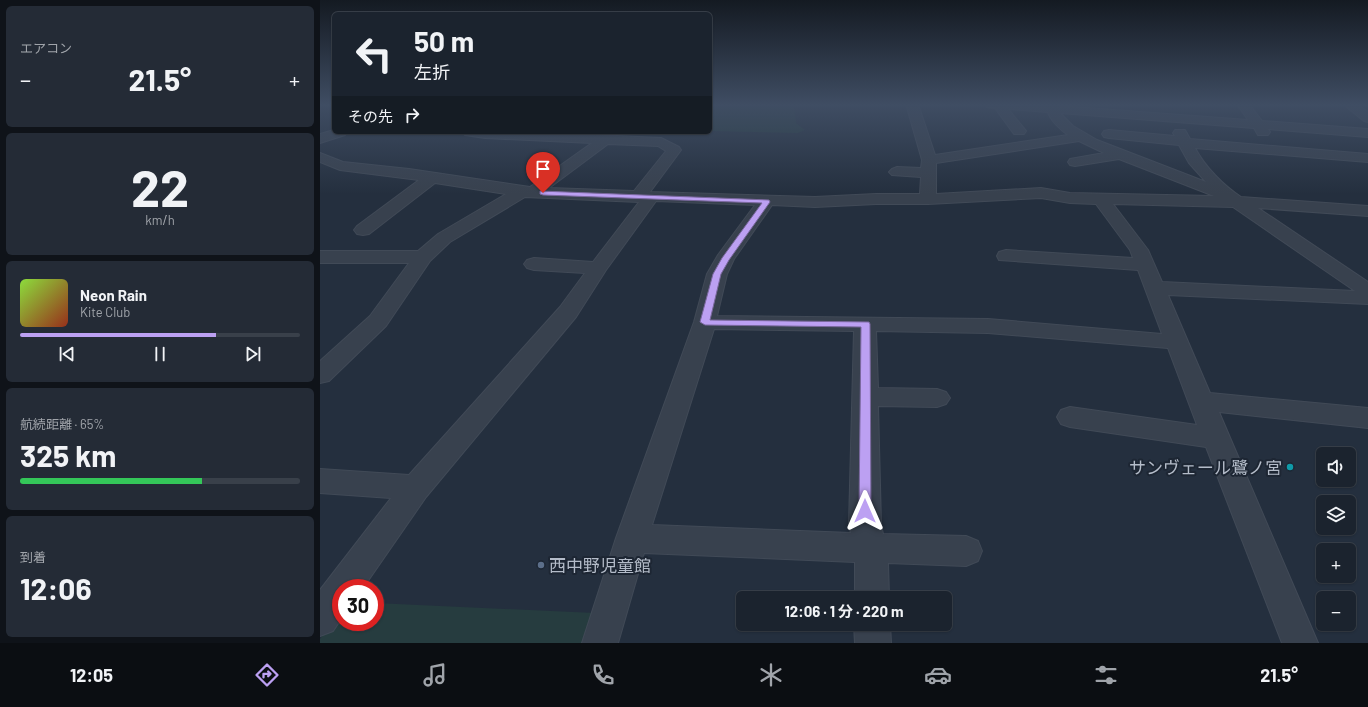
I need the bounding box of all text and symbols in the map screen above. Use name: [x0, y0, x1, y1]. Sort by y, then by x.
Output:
text: 50 m: [414, 24, 474, 58]
icon: left: [348, 28, 400, 80]
text: エアコン: [20, 40, 72, 56]
text: 21.5°: [129, 61, 191, 97]
text: 左折: [414, 61, 450, 83]
text: −: [20, 66, 31, 92]
text: +: [289, 66, 300, 92]
icon: right: [401, 104, 423, 126]
text: その先: [348, 107, 393, 125]
pin: [526, 152, 560, 193]
text: 22: [131, 155, 189, 217]
icon: arrive: [532, 158, 554, 180]
text: km/h: [145, 212, 175, 228]
text: Neon Rain: [80, 286, 147, 304]
text: Kite Club: [80, 304, 130, 320]
icon: previous: [56, 343, 78, 365]
icon: pause: [149, 343, 171, 365]
icon: next: [242, 343, 264, 365]
text: 航続距離 · 65%: [20, 416, 104, 432]
text: 325 km: [20, 437, 116, 473]
map controls: [1316, 447, 1356, 631]
button: sound: [1316, 447, 1356, 487]
place label: サンヴェール鷺ノ宮: [1129, 457, 1282, 477]
marker: サンヴェール鷺ノ宮: [1285, 462, 1295, 472]
position arrow: [844, 490, 886, 532]
button: layers: [1316, 495, 1356, 535]
button: +: [1316, 543, 1356, 583]
text: 到着: [20, 549, 46, 565]
place label: 西中野児童館: [549, 555, 651, 575]
marker: 西中野児童館: [536, 560, 546, 570]
text: 12:06: [20, 570, 92, 606]
speed limit sign: 30: [332, 579, 384, 631]
button: −: [1316, 591, 1356, 631]
text: 12:06 · 1 分 · 220 m: [784, 602, 904, 620]
icon: directions: [253, 661, 281, 689]
icon: music: [421, 661, 449, 689]
icon: phone: [589, 661, 617, 689]
icon: climate: [757, 661, 785, 689]
icon: car: [924, 661, 952, 689]
icon: filters: [1092, 661, 1120, 689]
text: 12:05: [70, 664, 113, 686]
text: 21.5°: [1260, 664, 1298, 686]

